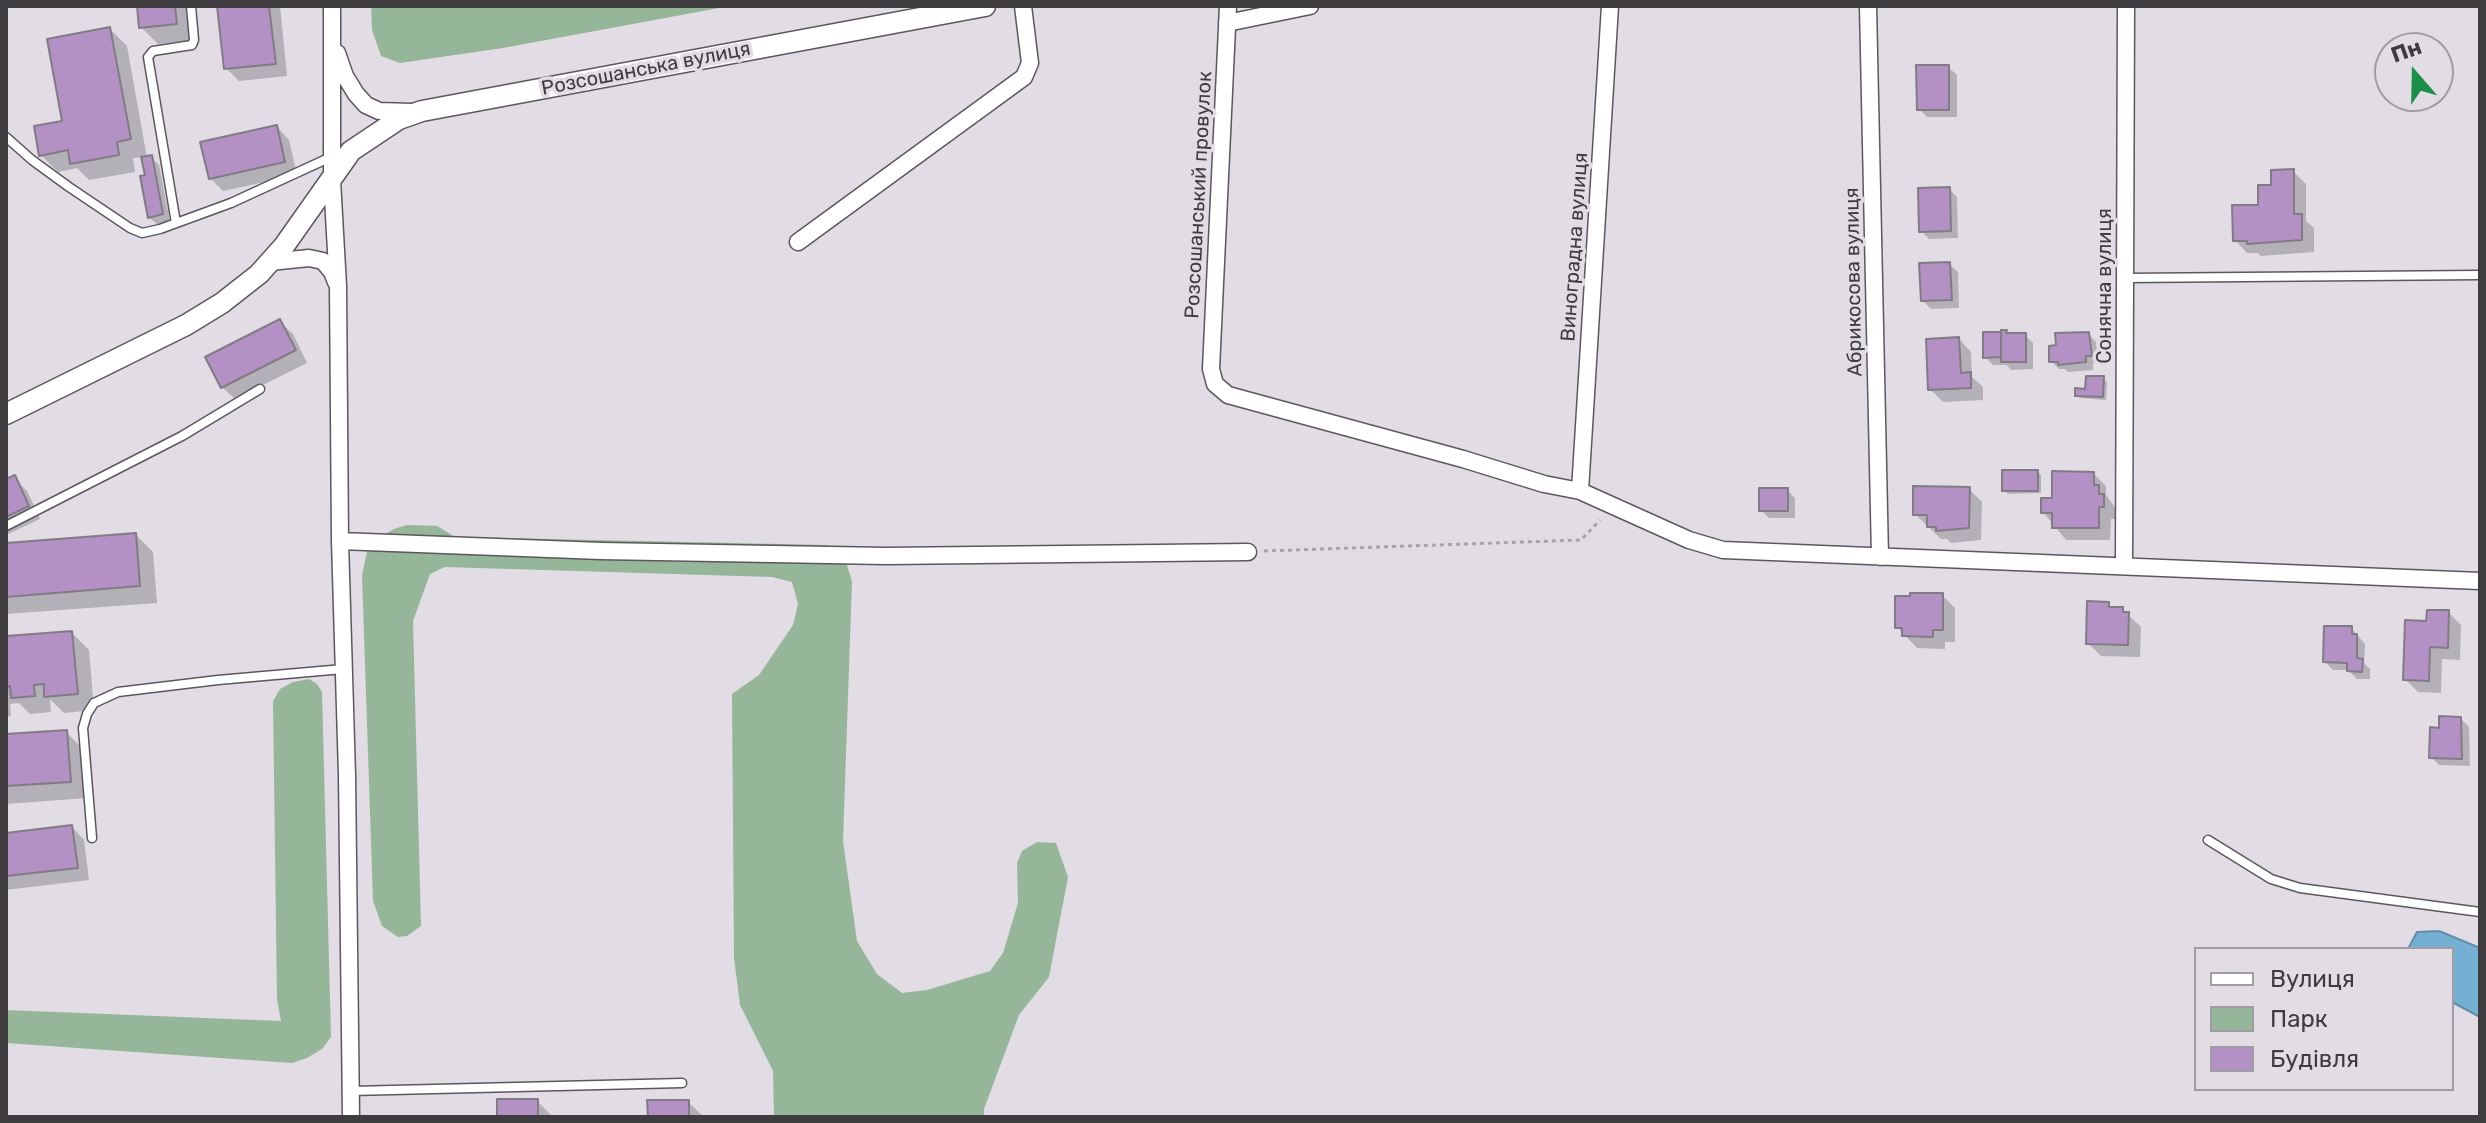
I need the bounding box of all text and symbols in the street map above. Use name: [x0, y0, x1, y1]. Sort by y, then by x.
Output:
north arrow: [2374, 32, 2454, 112]
text: Пн: [2387, 33, 2425, 69]
street label: Розсошанська вулиця: [539, 37, 753, 101]
street label: Розсошанський провулок: [1181, 71, 1217, 319]
street label: Виноградна вулиця: [1556, 152, 1594, 342]
street label: Абрикосова вулиця: [1840, 187, 1868, 377]
street label: Сонячна вулиця: [2093, 208, 2117, 364]
legend: [2194, 947, 2454, 1091]
text: Вулиця: [2270, 965, 2355, 993]
text: Парк: [2270, 1005, 2328, 1033]
text: Будівля: [2270, 1045, 2359, 1073]

